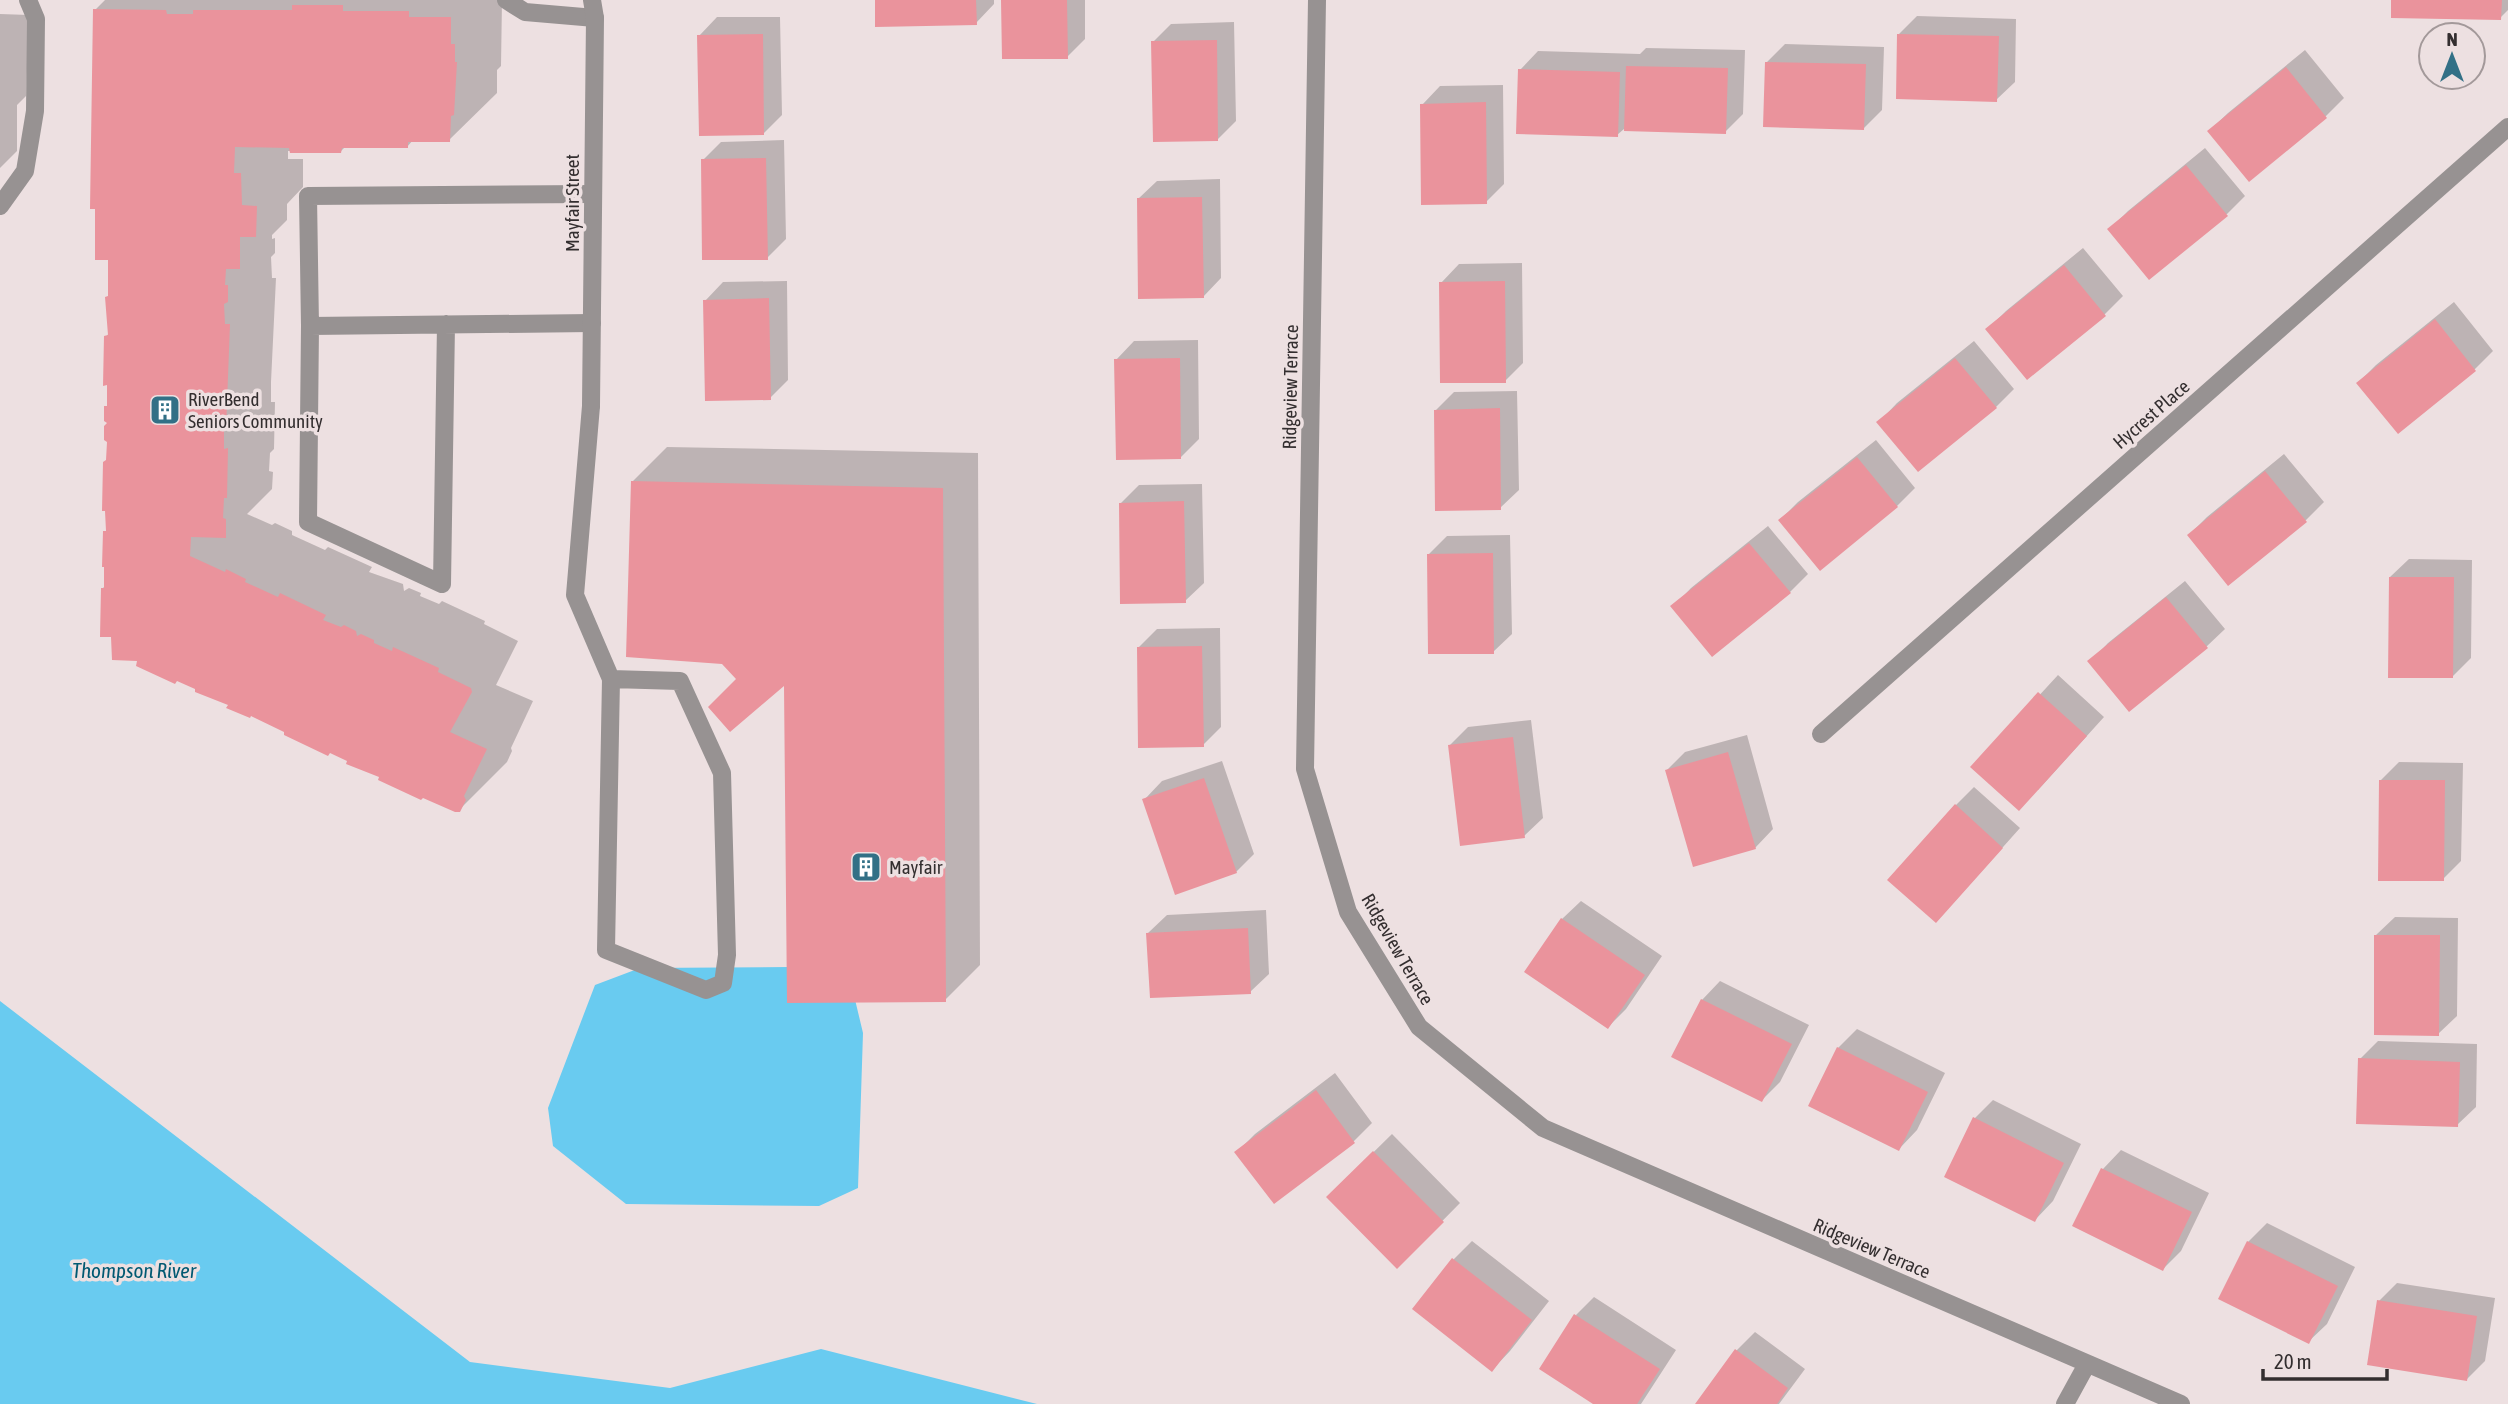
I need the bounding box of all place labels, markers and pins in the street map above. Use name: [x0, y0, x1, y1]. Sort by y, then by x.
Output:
place label: RiverBend Seniors Community: [188, 388, 323, 432]
building icon: RiverBend Seniors Community: [148, 393, 182, 427]
building icon: Mayfair: [849, 850, 883, 884]
place label: Mayfair: [889, 856, 943, 878]

